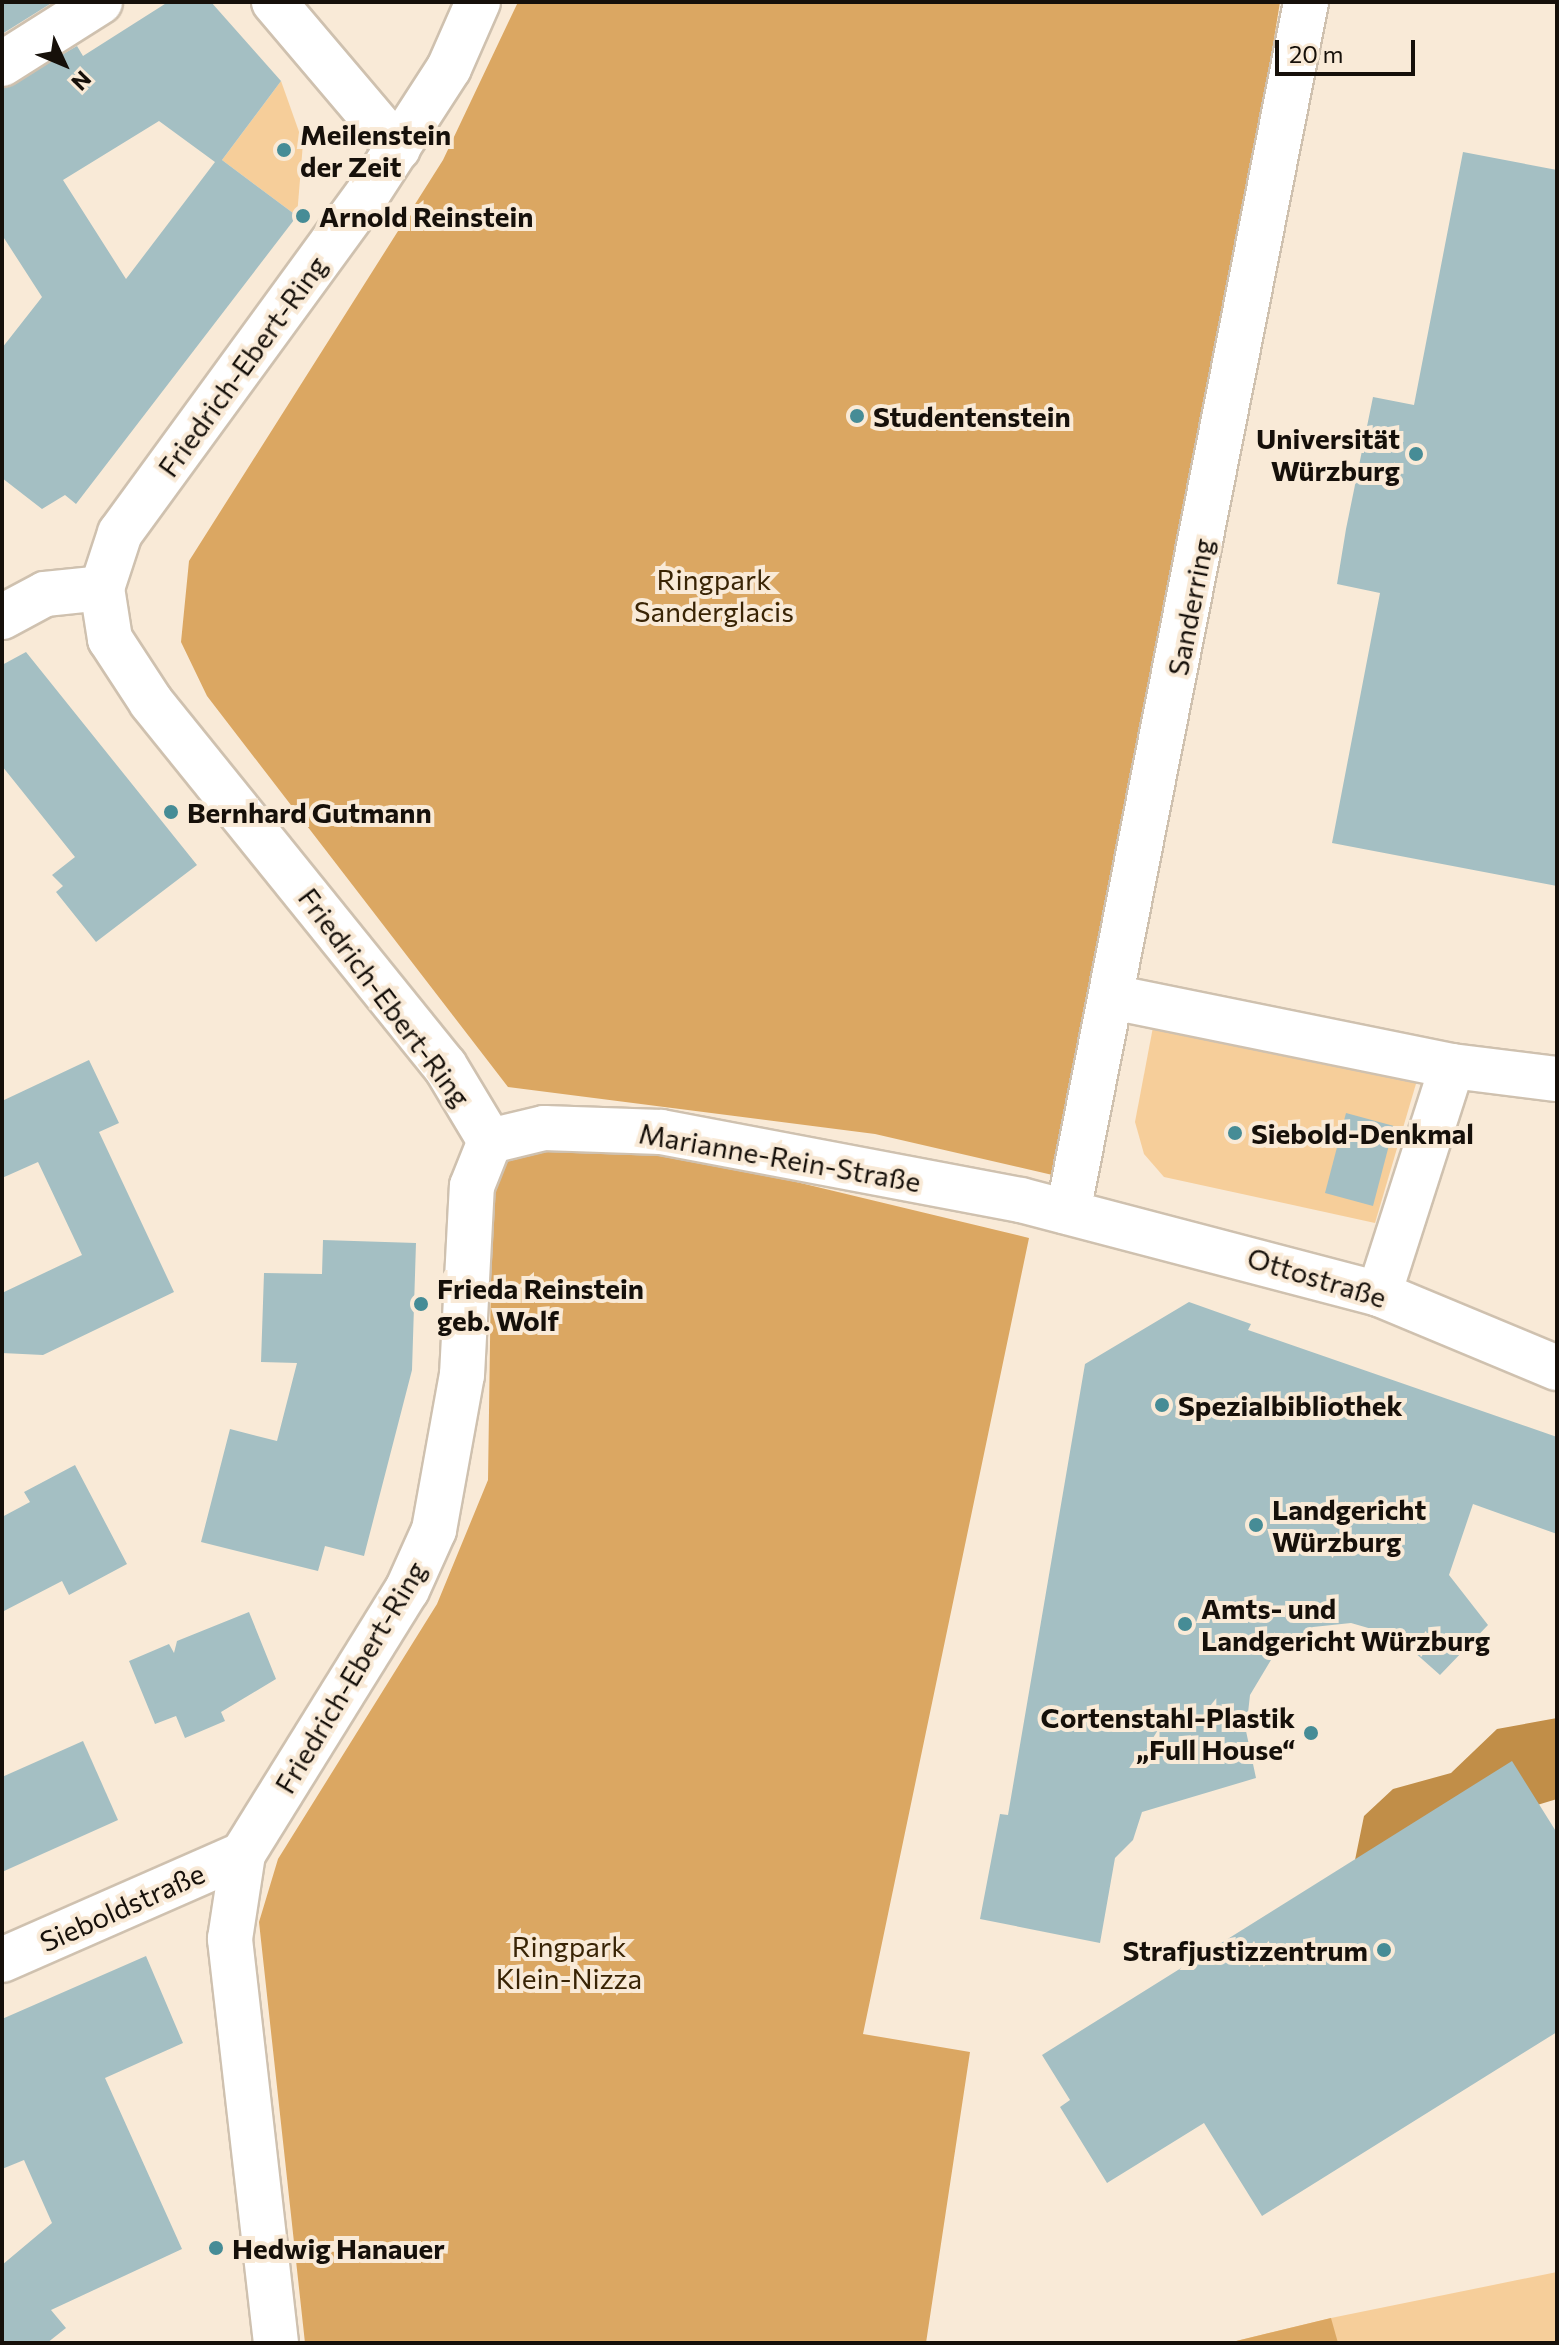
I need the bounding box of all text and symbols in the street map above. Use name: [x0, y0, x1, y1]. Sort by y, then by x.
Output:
north arrow: [24, 24, 104, 104]
scale bar: [1279, 24, 1419, 74]
text: 20 m: [1289, 39, 1343, 68]
text: N: [66, 66, 97, 96]
place label: Meilenstein der Zeit: [300, 117, 451, 183]
marker: Meilenstein der Zeit: [275, 141, 293, 159]
place label: Arnold Reinstein: [319, 199, 533, 233]
marker: Arnold Reinstein: [294, 207, 312, 225]
street label: Friedrich-Ebert-Ring: [151, 249, 333, 483]
place label: Studentenstein: [873, 399, 1071, 433]
marker: Studentenstein: [848, 407, 866, 425]
place label: Universität Würzburg: [1256, 421, 1400, 487]
marker: Universität Würzburg: [1407, 445, 1425, 463]
street label: Sanderring: [1160, 536, 1220, 678]
park label: Ringpark Sanderglacis: [634, 562, 794, 628]
place label: Bernhard Gutmann: [187, 795, 432, 829]
marker: Bernhard Gutmann: [162, 803, 180, 821]
street label: Friedrich-Ebert-Ring: [292, 881, 478, 1113]
street label: Marianne-Rein-Straße: [637, 1116, 923, 1198]
place label: Siebold-Denkmal: [1251, 1116, 1474, 1150]
marker: Siebold-Denkmal: [1226, 1124, 1244, 1142]
street label: Ottostraße: [1243, 1240, 1391, 1314]
place label: Frieda Reinstein geb. Wolf: [437, 1271, 644, 1337]
marker: Frieda Reinstein geb. Wolf: [412, 1295, 430, 1313]
place label: Spezialbibliothek: [1178, 1388, 1403, 1422]
marker: Spezialbibliothek: [1153, 1396, 1171, 1414]
place label: Landgericht Würzburg: [1272, 1492, 1426, 1558]
marker: Landgericht Würzburg: [1247, 1516, 1265, 1534]
street label: Friedrich-Ebert-Ring: [267, 1555, 433, 1799]
place label: Amts- und Landgericht Würzburg: [1201, 1591, 1490, 1657]
marker: Amts- und Landgericht Würzburg: [1176, 1615, 1194, 1633]
place label: Cortenstahl-Plastik „Full House“: [1041, 1700, 1295, 1766]
marker: Cortenstahl-Plastik „Full House“: [1302, 1724, 1320, 1742]
street label: Sieboldstraße: [35, 1856, 209, 1958]
park label: Ringpark Klein-Nizza: [496, 1929, 642, 1995]
place label: Strafjustizzentrum: [1122, 1933, 1368, 1967]
marker: Strafjustizzentrum: [1375, 1941, 1393, 1959]
place label: Hedwig Hanauer: [232, 2231, 445, 2265]
marker: Hedwig Hanauer: [207, 2239, 225, 2257]

